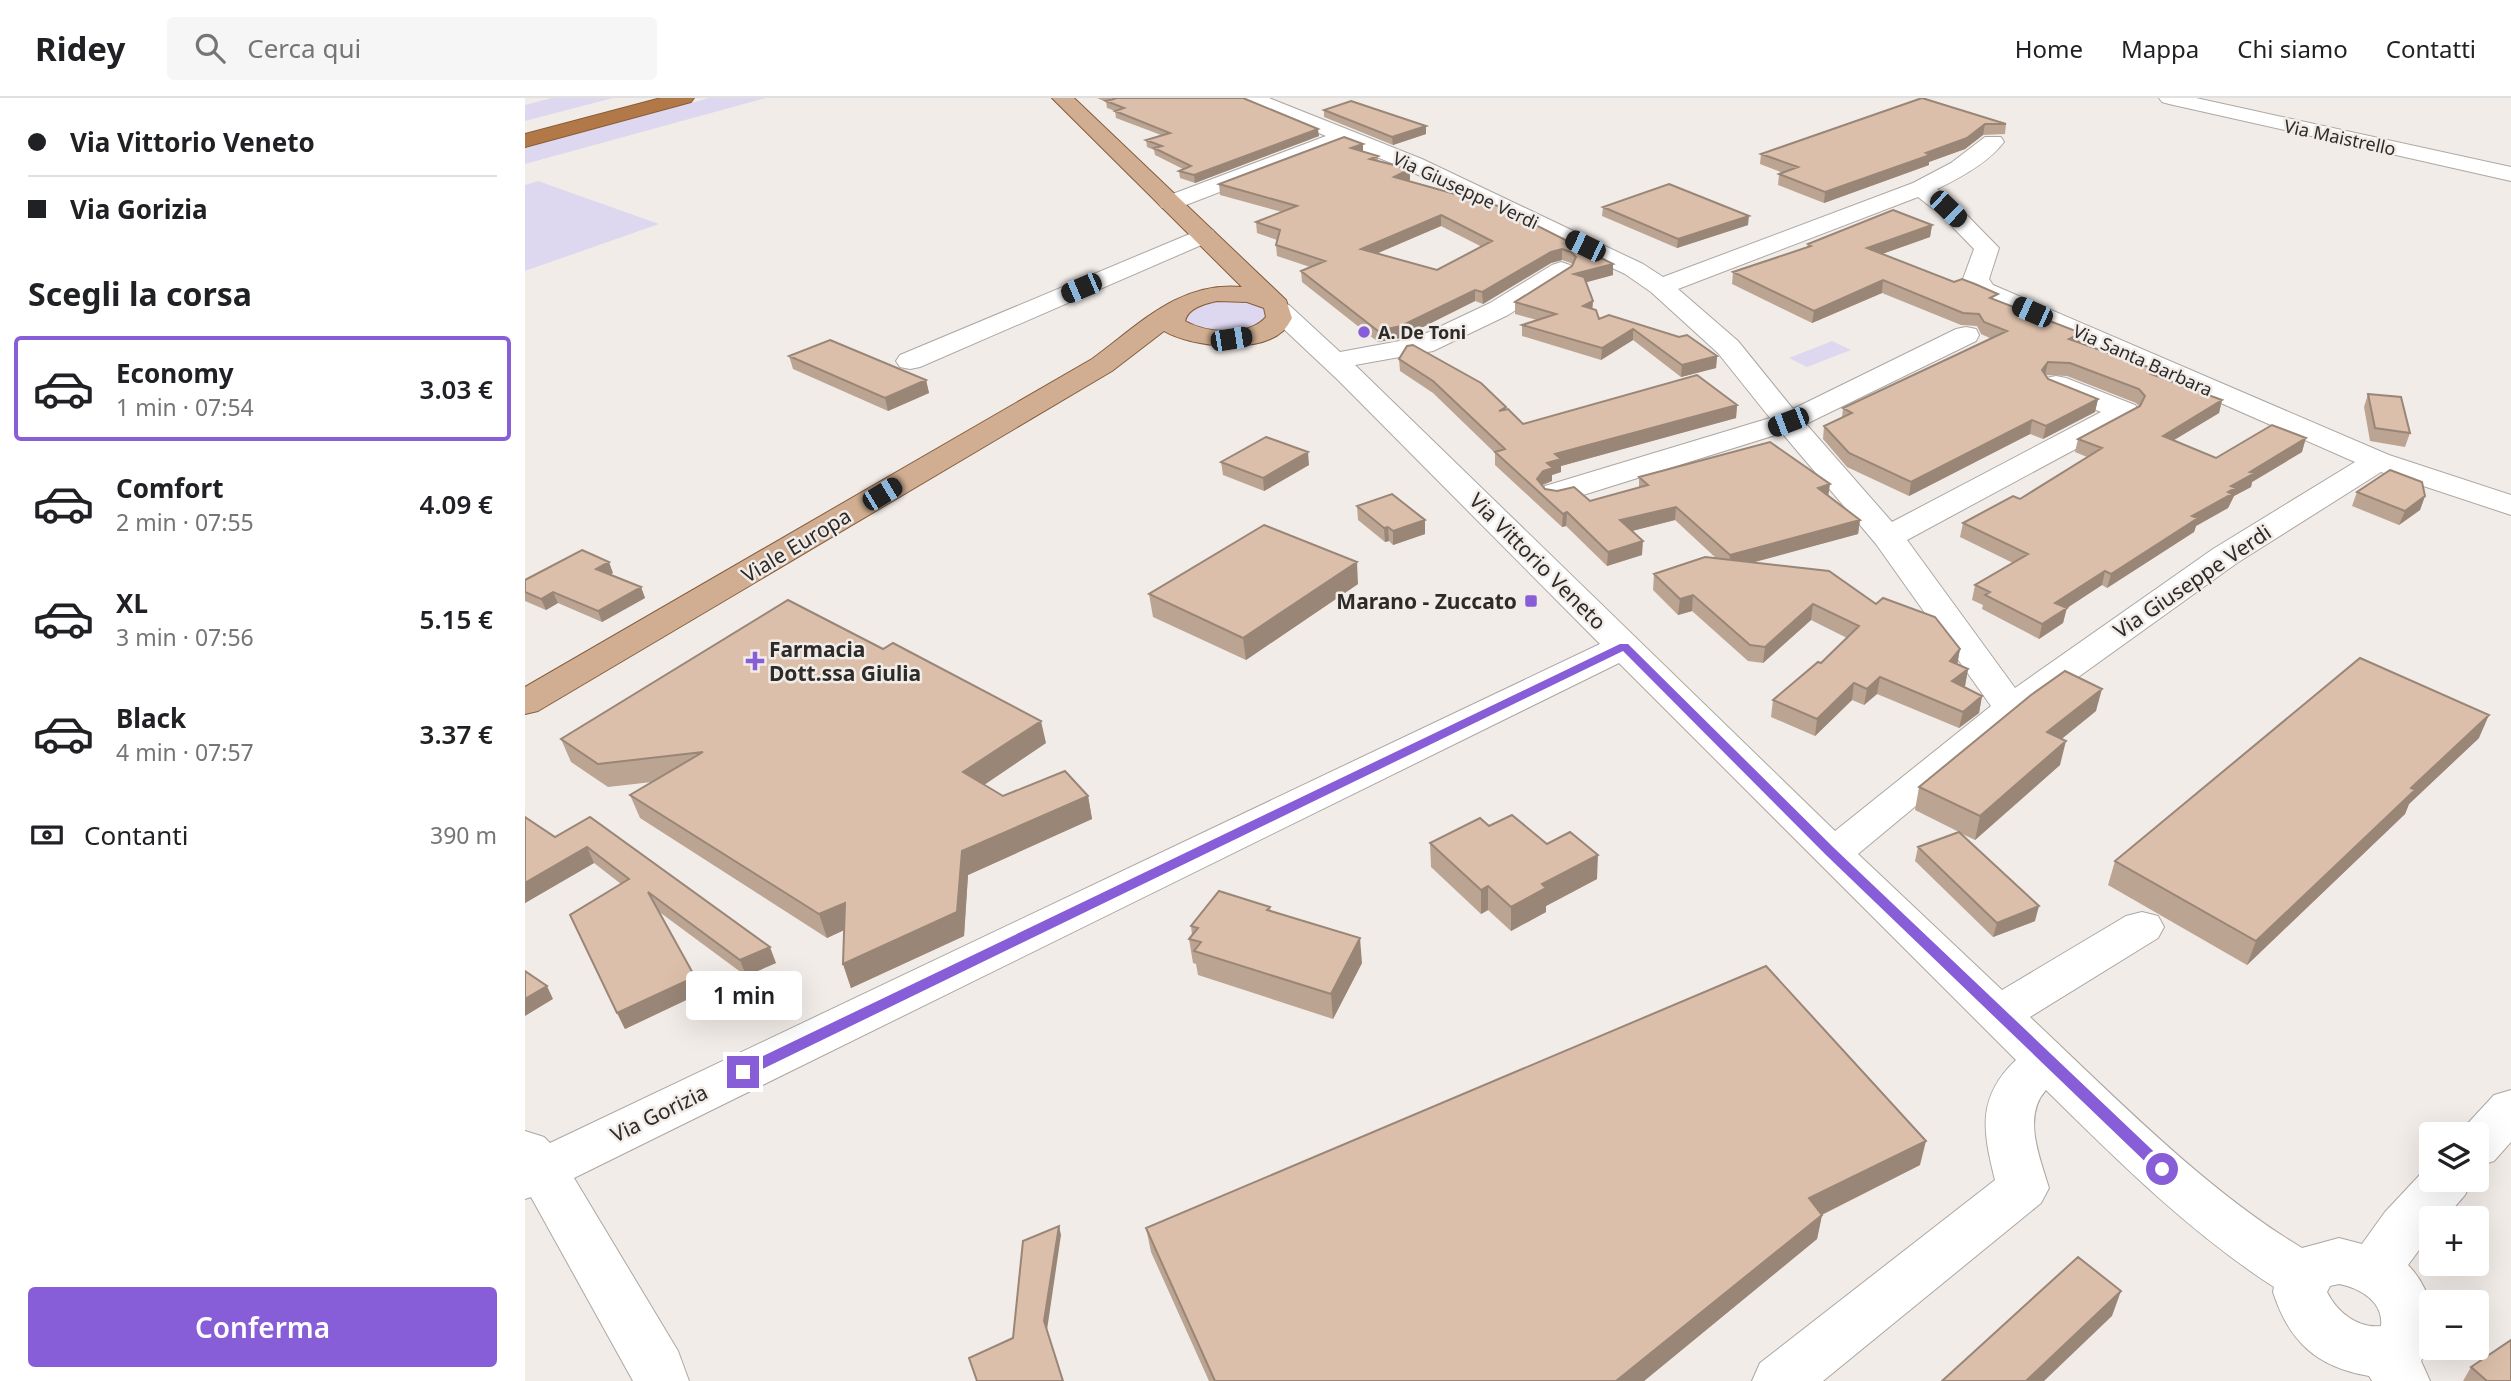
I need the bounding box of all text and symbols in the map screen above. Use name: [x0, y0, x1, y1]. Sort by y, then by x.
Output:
search box: [167, 17, 657, 80]
text: Ridey: [35, 26, 125, 71]
icon: search: [191, 29, 229, 67]
text: Cerca qui: [247, 30, 361, 66]
text: Home: [2015, 32, 2083, 65]
text: Mappa: [2121, 32, 2199, 65]
text: Chi siamo: [2237, 32, 2348, 65]
text: Contatti: [2386, 32, 2476, 65]
street label: Via Maistrello: [2282, 113, 2398, 161]
text: Via Vittorio Veneto: [70, 124, 315, 160]
street label: Via Giuseppe Verdi: [1389, 146, 1543, 234]
car: [1926, 187, 1971, 231]
text: Via Gorizia: [70, 191, 208, 227]
car: [1562, 227, 1609, 265]
car: [1058, 270, 1105, 306]
text: Scegli la corsa: [28, 272, 252, 315]
car: [2009, 294, 2056, 330]
street label: Via Santa Barbara: [2070, 318, 2216, 402]
place label: A. De Toni: [1378, 320, 1466, 344]
marker: A. De Toni: [1356, 324, 1372, 340]
car: [1209, 325, 1254, 353]
text: Economy: [116, 355, 234, 391]
icon: car: [32, 357, 95, 420]
text: 3.03 €: [420, 371, 493, 407]
text: 1 min · 07:54: [116, 391, 254, 423]
car: [1765, 405, 1812, 439]
text: Comfort: [116, 470, 224, 506]
icon: car: [32, 472, 95, 535]
car: [859, 474, 906, 514]
text: 4.09 €: [420, 486, 493, 522]
street label: Via Vittorio Veneto: [1464, 487, 1612, 635]
street label: Viale Europa: [736, 501, 856, 589]
text: 2 min · 07:55: [116, 506, 254, 538]
street label: Via Giuseppe Verdi: [2108, 518, 2276, 644]
text: XL: [116, 585, 148, 621]
icon: car: [32, 587, 95, 650]
place label: Marano - Zuccato: [1336, 587, 1517, 615]
marker: Marano - Zuccato: [1523, 593, 1539, 609]
text: 5.15 €: [420, 601, 493, 637]
text: 3 min · 07:56: [116, 621, 254, 653]
place label: Farmacia Dott.ssa Giulia: [769, 635, 921, 687]
marker: Farmacia Dott.ssa Giulia: [747, 653, 763, 669]
text: Black: [116, 700, 186, 736]
icon: car: [32, 702, 95, 765]
text: 3.37 €: [420, 716, 493, 752]
text: 4 min · 07:57: [116, 736, 254, 768]
icon: cash: [28, 816, 66, 854]
text: Contanti: [84, 817, 188, 853]
text: 390 m: [430, 819, 497, 851]
callout: 1 min: [685, 970, 801, 1020]
text: 1 min: [713, 979, 775, 1011]
route end: [727, 1056, 759, 1088]
street label: Via Gorizia: [606, 1078, 712, 1148]
map controls: [2419, 1122, 2489, 1360]
button: layers: [2419, 1122, 2489, 1192]
route start: [2146, 1153, 2178, 1185]
button: +: [2419, 1206, 2489, 1276]
button: Conferma: [28, 1287, 497, 1367]
button: −: [2419, 1290, 2489, 1360]

